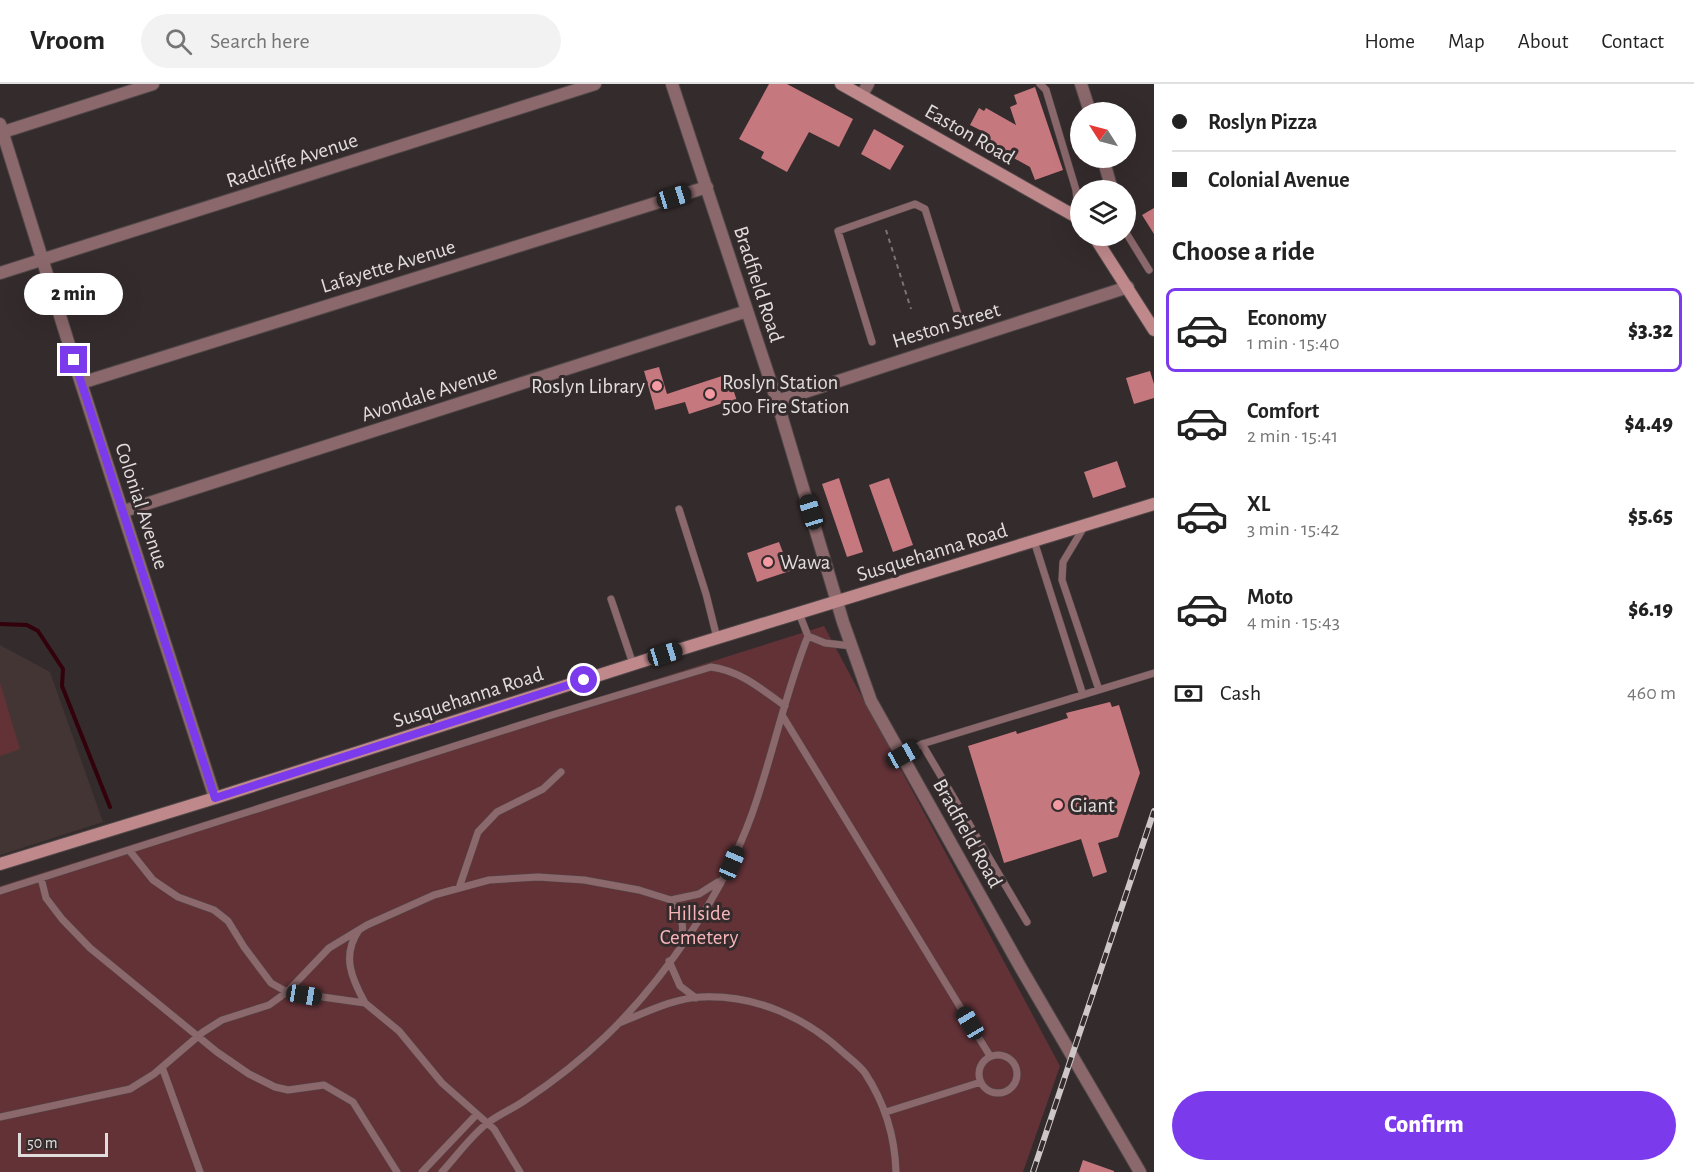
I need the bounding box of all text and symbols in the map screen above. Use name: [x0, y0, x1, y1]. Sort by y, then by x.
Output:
search box: [141, 14, 561, 68]
icon: search: [162, 25, 195, 58]
text: Vroom: [30, 27, 105, 55]
text: Search here: [210, 30, 310, 52]
text: Home: [1364, 31, 1415, 52]
text: Map: [1448, 31, 1485, 52]
text: About: [1518, 31, 1568, 52]
text: Contact: [1601, 31, 1664, 52]
street label: Easton Road: [921, 100, 1018, 169]
north arrow: [1070, 102, 1136, 168]
map controls: [1070, 102, 1136, 246]
text: Roslyn Pizza: [1208, 111, 1317, 133]
street label: Radcliffe Avenue: [224, 129, 360, 192]
text: Colonial Avenue: [1208, 169, 1350, 191]
button: layers: [1070, 180, 1136, 246]
car: [654, 183, 694, 211]
street label: Bradfield Road: [730, 223, 787, 345]
street label: Lafayette Avenue: [318, 236, 458, 297]
text: Choose a ride: [1172, 238, 1315, 265]
callout: 2 min: [25, 273, 124, 315]
text: 2 min: [51, 284, 96, 304]
street label: Heston Street: [890, 299, 1003, 352]
icon: car: [1175, 303, 1229, 357]
text: Economy: [1247, 307, 1327, 329]
text: $3.32: [1628, 319, 1673, 341]
text: 1 min · 15:40: [1247, 333, 1340, 353]
route end: [60, 346, 87, 373]
street label: Avondale Avenue: [359, 362, 500, 425]
place label: Roslyn Station 500 Fire Station: [722, 372, 850, 417]
place label: Roslyn Library: [531, 376, 645, 397]
marker: Roslyn Library: [650, 379, 664, 393]
marker: Roslyn Station 500 Fire Station: [703, 387, 717, 401]
icon: car: [1175, 396, 1229, 450]
text: Comfort: [1247, 400, 1319, 422]
text: $4.49: [1625, 412, 1673, 434]
text: 2 min · 15:41: [1247, 426, 1338, 446]
street label: Colonial Avenue: [111, 440, 172, 572]
icon: car: [1175, 489, 1229, 543]
car: [797, 492, 825, 532]
text: XL: [1247, 493, 1270, 515]
text: $5.65: [1628, 505, 1673, 527]
text: 3 min · 15:42: [1247, 519, 1339, 539]
street label: Susquehanna Road: [854, 520, 1010, 585]
place label: Wawa: [780, 552, 831, 573]
marker: Wawa: [761, 555, 775, 569]
icon: car: [1175, 582, 1229, 636]
text: Moto: [1247, 586, 1293, 608]
text: $6.19: [1628, 598, 1673, 620]
text: 4 min · 15:43: [1247, 612, 1340, 632]
car: [645, 640, 685, 668]
street label: Susquehanna Road: [391, 663, 546, 732]
route start: [570, 666, 597, 693]
icon: cash: [1172, 677, 1205, 710]
text: Cash: [1220, 682, 1261, 704]
text: 460 m: [1627, 683, 1676, 703]
car: [883, 738, 923, 772]
street label: Bradfield Road: [929, 775, 1006, 891]
place label: Giant: [1070, 795, 1115, 816]
marker: Giant: [1051, 798, 1065, 812]
car: [717, 843, 747, 883]
park label: Hillside Cemetery: [660, 903, 738, 948]
car: [285, 983, 323, 1007]
car: [953, 1003, 987, 1043]
button: Confirm: [1172, 1091, 1676, 1160]
scale bar: [18, 1130, 108, 1158]
text: 50 m: [27, 1135, 58, 1151]

